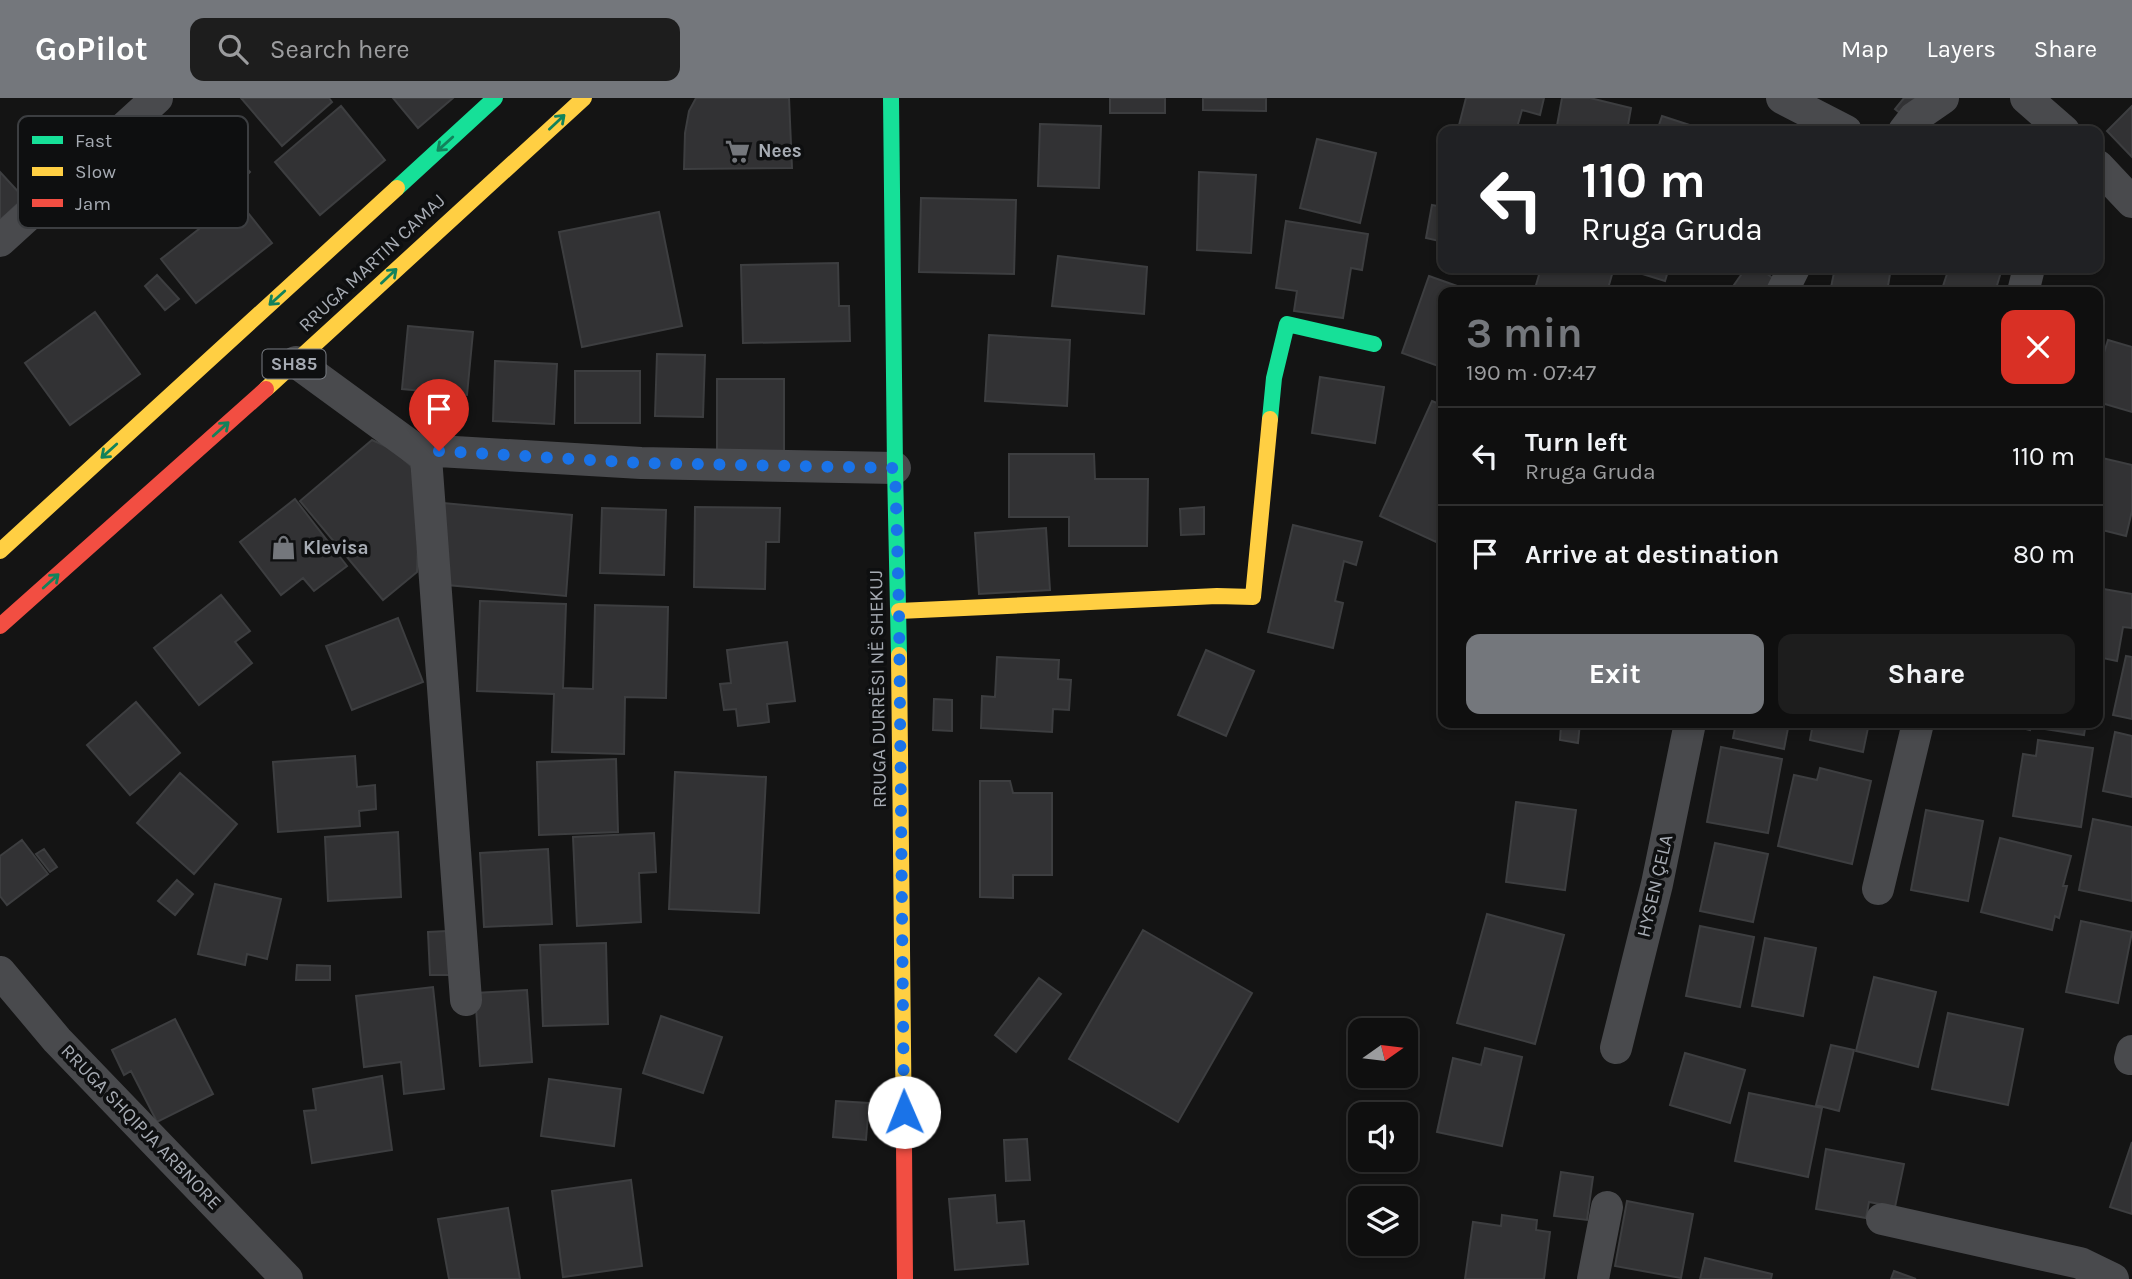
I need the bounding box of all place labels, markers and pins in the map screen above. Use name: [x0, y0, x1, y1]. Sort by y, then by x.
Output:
supermarket icon: Nees: [724, 137, 752, 165]
place label: Nees: [758, 140, 802, 162]
pin: [409, 379, 469, 451]
shop icon: Klevisa: [269, 534, 297, 562]
place label: Klevisa: [303, 537, 369, 559]

